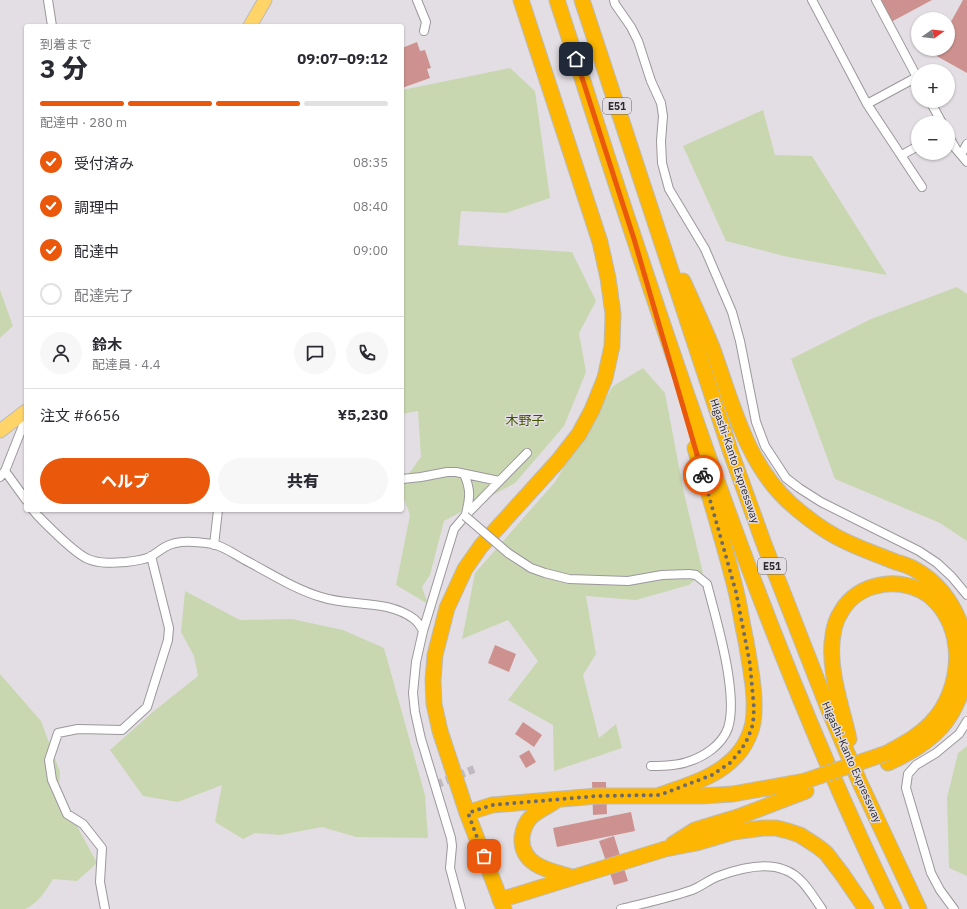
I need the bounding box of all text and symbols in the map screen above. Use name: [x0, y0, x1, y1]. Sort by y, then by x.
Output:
north arrow: [911, 12, 955, 56]
map controls: [911, 12, 955, 160]
text: 到着まで: [40, 36, 92, 53]
pin: [559, 42, 593, 76]
icon: home: [565, 48, 587, 70]
text: 09:07–09:12: [297, 49, 388, 68]
text: 3 分: [40, 51, 88, 85]
button: +: [911, 64, 955, 108]
road number: E51: [603, 98, 631, 114]
text: 配達中 · 280 m: [40, 114, 127, 131]
button: −: [911, 116, 955, 160]
icon: check: [40, 151, 62, 173]
text: 受付済み: [74, 154, 134, 173]
text: 08:35: [353, 154, 388, 171]
icon: check: [40, 195, 62, 217]
text: 調理中: [74, 198, 119, 217]
text: 08:40: [353, 198, 388, 215]
icon: check: [40, 239, 62, 261]
text: 配達中: [74, 242, 119, 261]
text: 09:00: [353, 242, 388, 259]
text: 配達完了: [74, 286, 134, 305]
button: person: [40, 332, 82, 374]
button: chat: [294, 332, 336, 374]
button: phone: [346, 332, 388, 374]
text: 鈴木: [92, 335, 122, 354]
text: 配達員 · 4.4: [92, 356, 161, 373]
street label: Higashi-Kanto Expressway: [707, 397, 763, 526]
text: ¥5,230: [338, 405, 388, 424]
text: 注文 #6656: [40, 406, 120, 425]
district label: 木野子: [505, 412, 545, 429]
courier: [683, 455, 723, 495]
button: ヘルプ: [40, 458, 210, 504]
button: 共有: [218, 458, 388, 504]
icon: bike: [692, 464, 714, 486]
road number: E51: [758, 558, 786, 574]
street label: Higashi-Kanto Expressway: [819, 699, 885, 825]
pin: [467, 839, 501, 873]
icon: bag: [473, 845, 495, 867]

